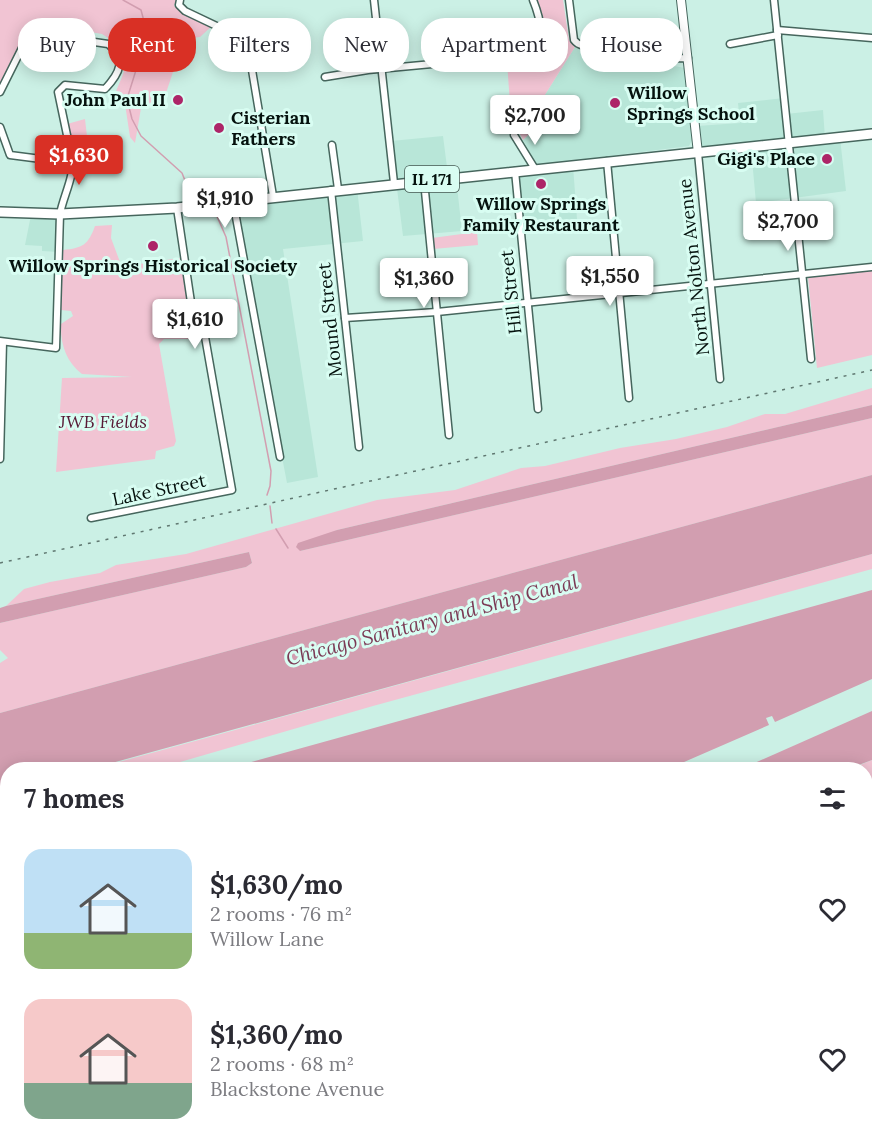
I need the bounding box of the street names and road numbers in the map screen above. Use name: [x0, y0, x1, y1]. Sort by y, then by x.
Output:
road number: IL 171: [405, 166, 459, 192]
street label: North Nolton Avenue: [673, 177, 714, 357]
street label: Hill Street: [495, 249, 526, 335]
street label: Mound Street: [312, 262, 347, 379]
street label: Lake Street: [110, 468, 208, 511]

